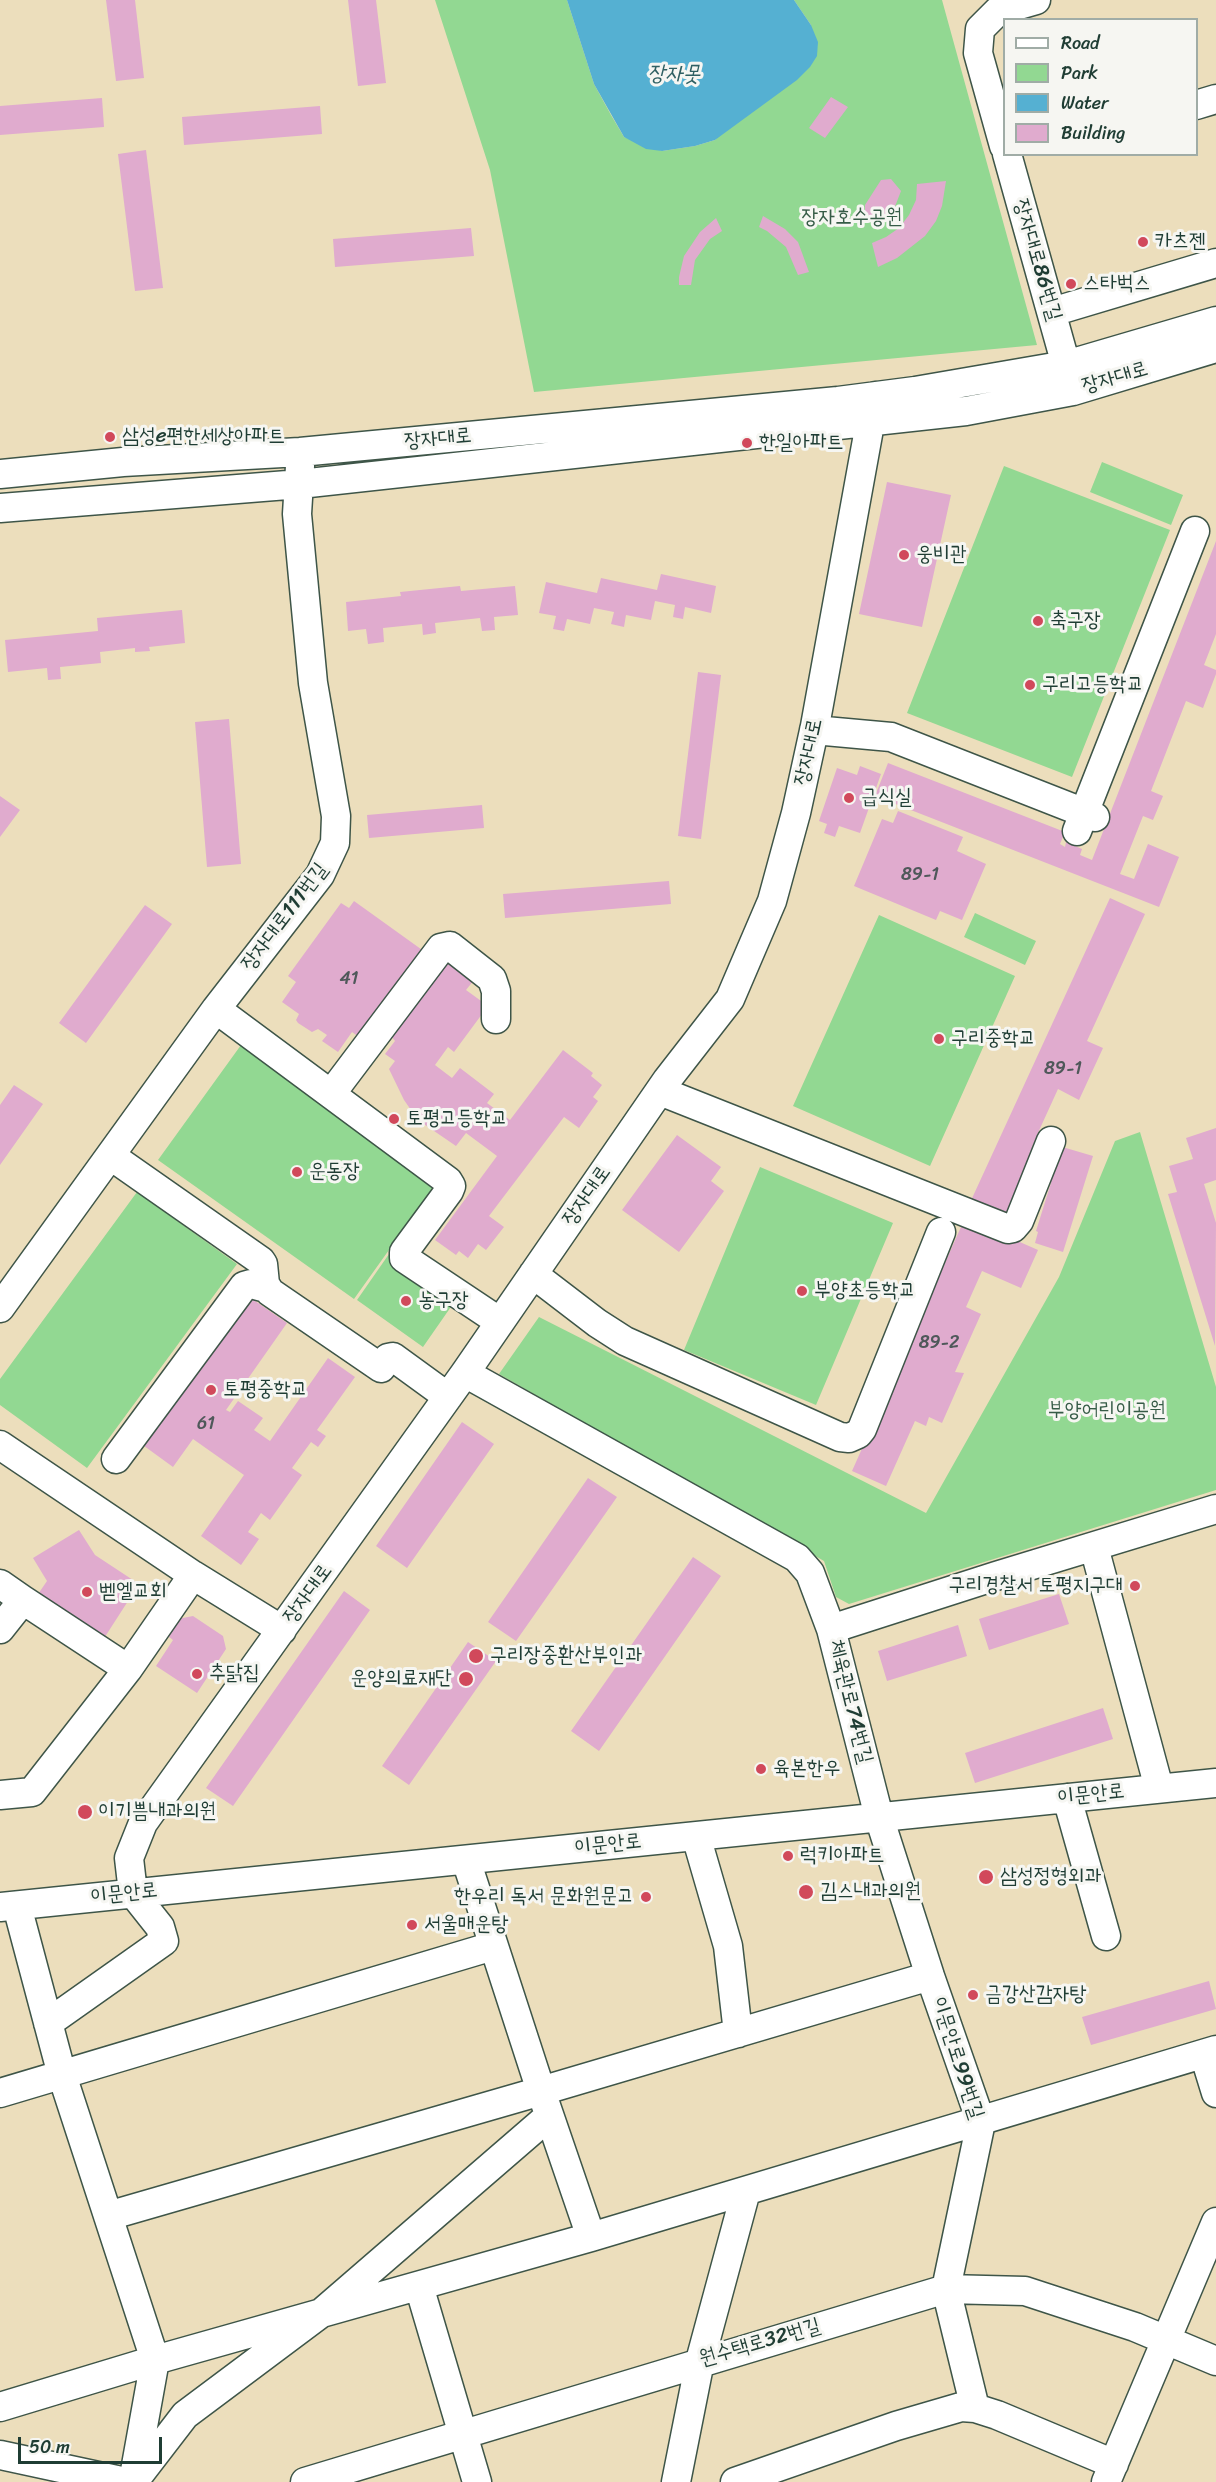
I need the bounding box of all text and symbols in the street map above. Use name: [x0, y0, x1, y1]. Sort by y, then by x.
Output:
legend: [1003, 18, 1198, 156]
text: Road: [1061, 27, 1100, 59]
text: Park: [1061, 57, 1098, 89]
water label: 장자못: [647, 61, 701, 87]
text: Water: [1061, 87, 1108, 119]
text: Building: [1061, 117, 1125, 149]
street label: 장자대로86번길: [1008, 196, 1066, 324]
park label: 장자호수공원: [801, 205, 903, 231]
place label: 카츠젠: [1155, 229, 1206, 255]
marker: 카츠젠: [1136, 235, 1150, 249]
place label: 스타벅스: [1083, 271, 1151, 297]
marker: 스타벅스: [1064, 277, 1078, 291]
street label: 장자대로: [1079, 357, 1151, 399]
place label: 삼성e편한세상아파트: [122, 424, 285, 450]
street label: 장자대로: [403, 424, 473, 454]
marker: 삼성e편한세상아파트: [103, 430, 117, 444]
place label: 한일아파트: [759, 430, 843, 456]
marker: 한일아파트: [740, 436, 754, 450]
place label: 웅비관: [916, 542, 967, 568]
marker: 웅비관: [897, 548, 911, 562]
place label: 축구장: [1050, 608, 1101, 634]
marker: 축구장: [1031, 614, 1045, 628]
place label: 구리고등학교: [1042, 672, 1143, 698]
marker: 구리고등학교: [1023, 678, 1037, 692]
street label: 장자대로: [790, 716, 828, 788]
place label: 급식실: [861, 785, 912, 811]
marker: 급식실: [842, 791, 856, 805]
street label: 장자대로111번길: [236, 858, 334, 976]
house number: 89-1: [901, 864, 939, 886]
house number: 41: [340, 968, 358, 990]
place label: 구리중학교: [951, 1026, 1035, 1052]
marker: 구리중학교: [932, 1032, 946, 1046]
house number: 89-1: [1044, 1058, 1082, 1080]
place label: 토평고등학교: [406, 1106, 507, 1132]
marker: 토평고등학교: [387, 1112, 401, 1126]
place label: 운동장: [309, 1159, 360, 1185]
street label: 장자대로: [557, 1161, 617, 1231]
marker: 운동장: [290, 1165, 304, 1179]
place label: 부양초등학교: [814, 1278, 915, 1304]
marker: 부양초등학교: [795, 1284, 809, 1298]
place label: 농구장: [418, 1288, 469, 1314]
marker: 농구장: [399, 1294, 413, 1308]
house number: 89-2: [919, 1332, 959, 1354]
place label: 토평중학교: [223, 1377, 307, 1403]
marker: 토평중학교: [204, 1383, 218, 1397]
park label: 부양어린이공원: [1048, 1398, 1166, 1424]
house number: 61: [197, 1413, 215, 1435]
street label: 장자대로: [278, 1559, 338, 1629]
place label: 구리경찰서 토평지구대: [949, 1573, 1123, 1599]
place label: 벧엘교회: [99, 1579, 167, 1605]
marker: 구리경찰서 토평지구대: [1128, 1579, 1142, 1593]
marker: 벧엘교회: [80, 1585, 94, 1599]
street label: 체육관로74번길: [822, 1638, 878, 1766]
place label: 구리장중환산부인과: [490, 1643, 642, 1669]
marker: 구리장중환산부인과: [467, 1647, 485, 1665]
place label: 추닭집: [209, 1661, 260, 1687]
place label: 운양의료재단: [351, 1666, 452, 1692]
marker: 추닭집: [190, 1667, 204, 1681]
marker: 운양의료재단: [457, 1670, 475, 1688]
place label: 육본한우: [773, 1756, 841, 1782]
marker: 육본한우: [754, 1762, 768, 1776]
street label: 이문안로: [1056, 1779, 1126, 1811]
place label: 이기쁨내과의원: [98, 1799, 216, 1825]
marker: 이기쁨내과의원: [76, 1803, 94, 1821]
street label: 이문안로: [573, 1829, 643, 1861]
place label: 럭키아파트: [800, 1843, 884, 1869]
marker: 럭키아파트: [781, 1849, 795, 1863]
place label: 삼성정형외과: [1000, 1864, 1101, 1890]
marker: 삼성정형외과: [977, 1868, 995, 1886]
street label: 이문안로: [89, 1878, 159, 1910]
place label: 김스내과의원: [820, 1879, 921, 1905]
marker: 김스내과의원: [797, 1883, 815, 1901]
place label: 한우리 독서 문화원문고: [454, 1884, 634, 1910]
marker: 한우리 독서 문화원문고: [639, 1890, 653, 1904]
place label: 서울매운탕: [424, 1912, 508, 1938]
marker: 서울매운탕: [405, 1918, 419, 1932]
place label: 금강산감자탕: [985, 1982, 1086, 2008]
marker: 금강산감자탕: [966, 1988, 980, 2002]
street label: 이문안로99번길: [925, 1994, 989, 2122]
street label: 원수택로32번길: [696, 2314, 824, 2372]
scale bar: [21, 2425, 165, 2463]
text: 50 m: [29, 2431, 70, 2463]

